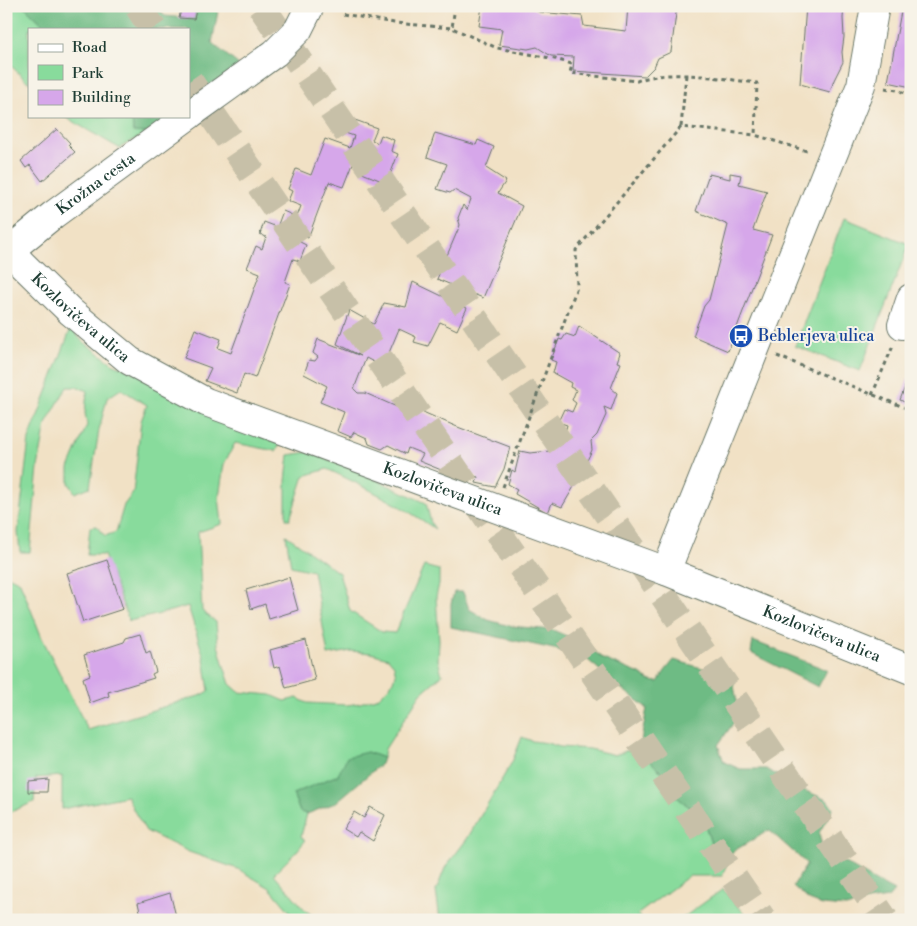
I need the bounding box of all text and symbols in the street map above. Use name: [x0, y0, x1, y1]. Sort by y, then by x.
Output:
legend: [28, 28, 190, 118]
text: Road: [72, 38, 107, 57]
text: Park: [72, 64, 104, 83]
text: Building: [71, 88, 131, 107]
street label: Krožna cesta: [52, 147, 140, 219]
street label: Kozlovičeva ulica: [27, 269, 135, 367]
bus stop icon: Beblerjeva ulica: [728, 323, 754, 349]
place label: Beblerjeva ulica: [757, 326, 875, 346]
street label: Kozlovičeva ulica: [380, 458, 506, 520]
street label: Kozlovičeva ulica: [760, 601, 884, 667]

